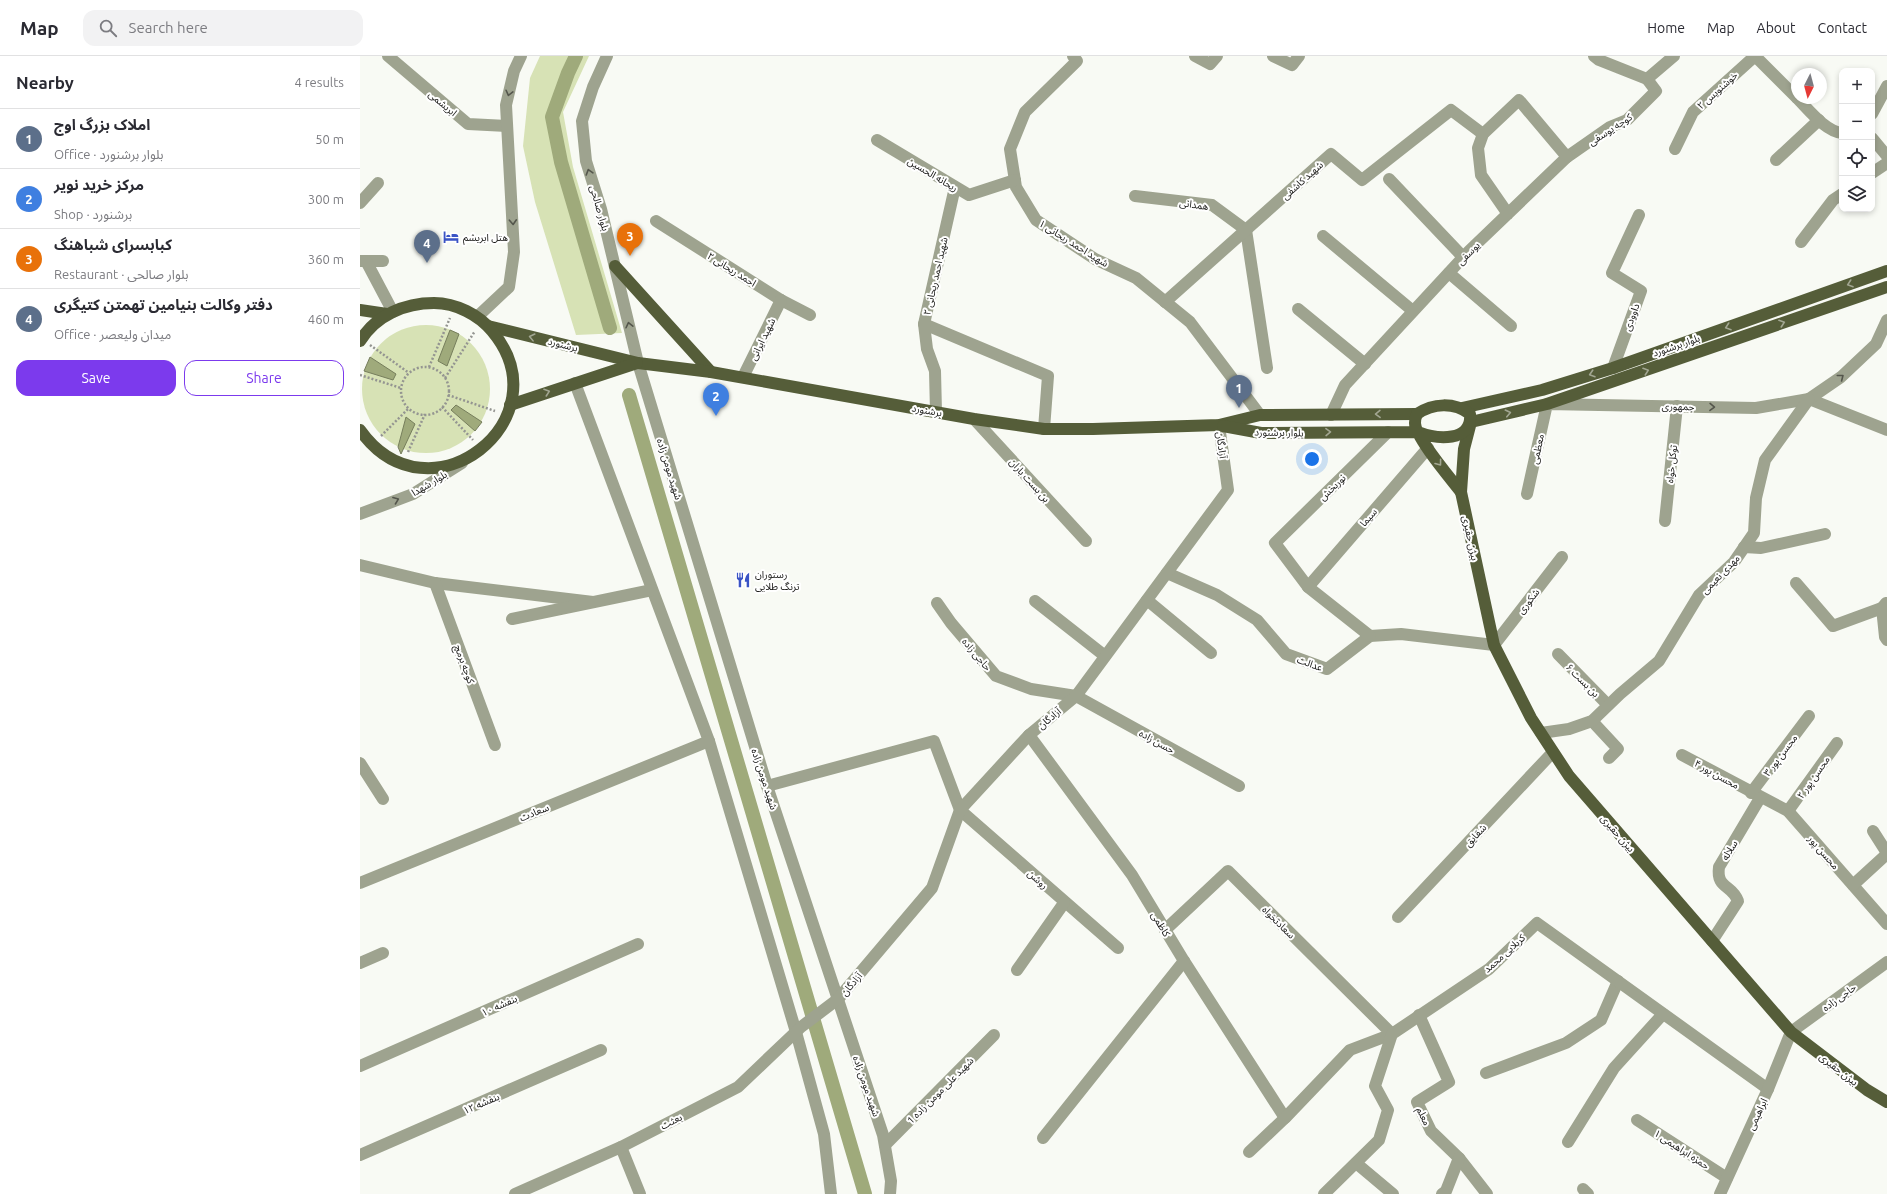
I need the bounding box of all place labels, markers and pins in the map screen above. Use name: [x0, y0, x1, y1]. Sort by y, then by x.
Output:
pin: 3: [617, 223, 643, 256]
hotel icon: هتل ابریشم: [442, 228, 460, 246]
pin: 4: [414, 230, 440, 263]
place label: هتل ابریشم: [463, 232, 508, 245]
pin: 1: [1226, 375, 1252, 408]
pin: 2: [703, 383, 729, 416]
place label: رستوران ترنگ طلایی: [755, 569, 800, 593]
restaurant icon: رستوران ترنگ طلایی: [734, 571, 752, 589]

